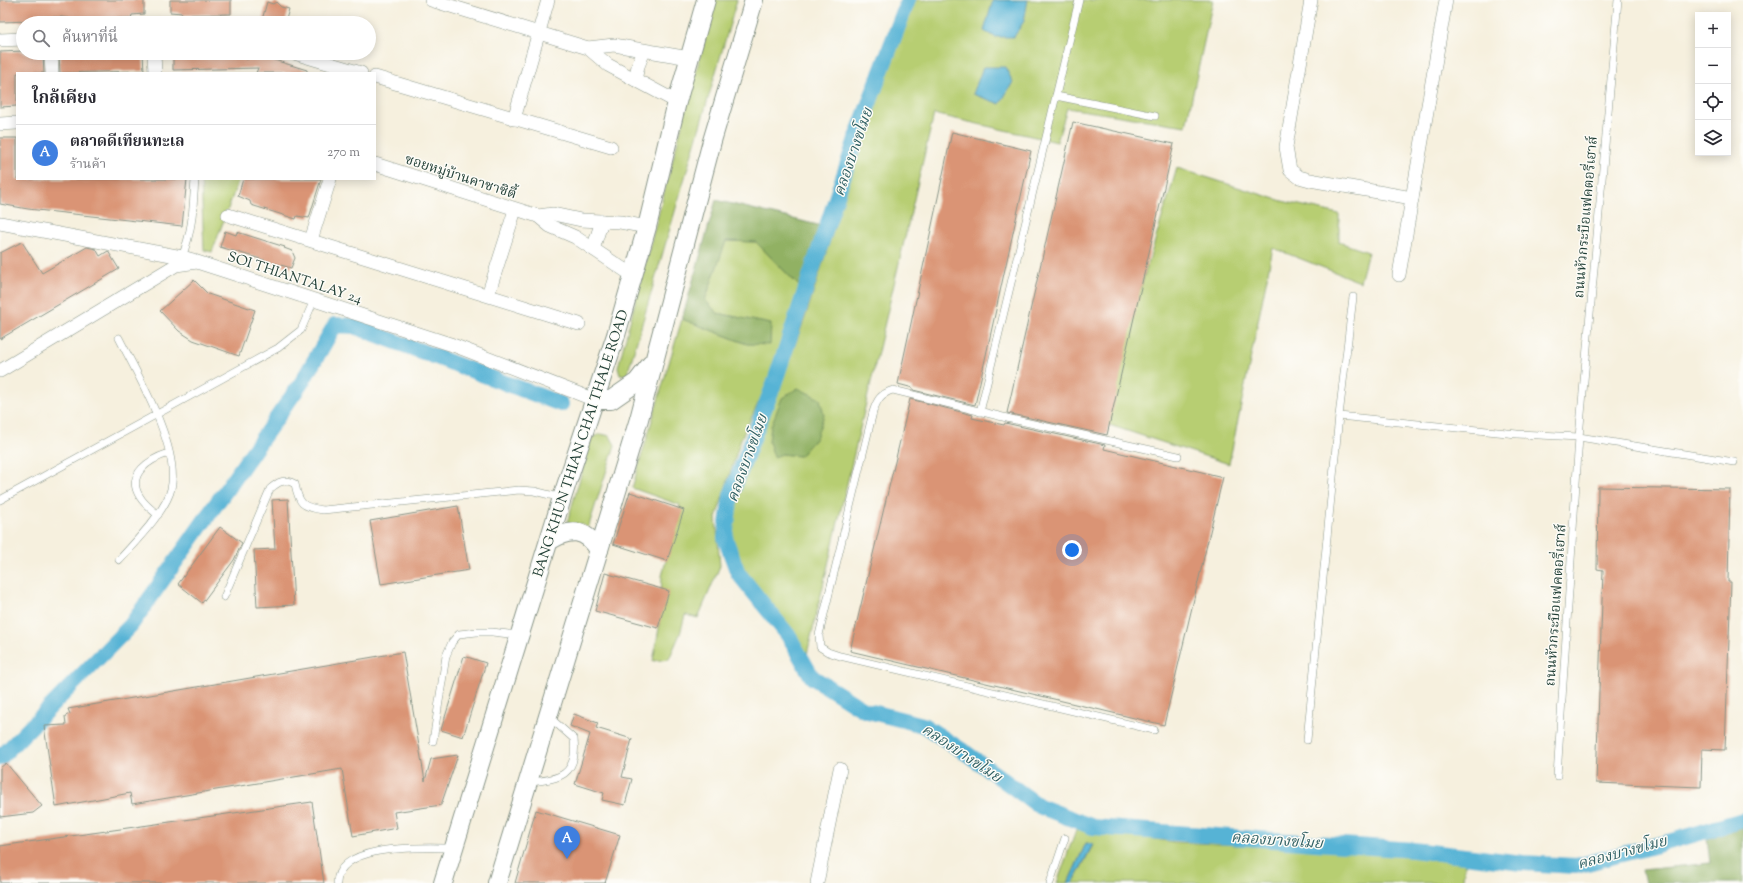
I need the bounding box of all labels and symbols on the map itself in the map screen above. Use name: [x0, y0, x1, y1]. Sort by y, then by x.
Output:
water label: คลองบางขโมย: [828, 104, 880, 199]
street label: ถนนหัวกระบือแฟคตอรี่เฮาส์: [1568, 135, 1604, 299]
street label: ซอยหมู่บ้านคาซาซิตี้: [402, 148, 520, 206]
street label: SOI THIANTALAY 24: [225, 248, 364, 310]
street label: BANG KHUN THIAN CHAI THALE ROAD: [529, 307, 635, 580]
water label: คลองบางขโมย: [721, 410, 774, 505]
street label: ถนนหัวกระบือแฟคตอรี่เฮาส์: [1539, 523, 1573, 687]
your location: [1062, 540, 1082, 560]
water label: คลองบางขโมย: [917, 718, 1007, 789]
pin: A: [554, 826, 580, 859]
water label: คลองบางขโมย: [1230, 826, 1325, 855]
water label: คลองบางขโมย: [1575, 829, 1670, 875]

